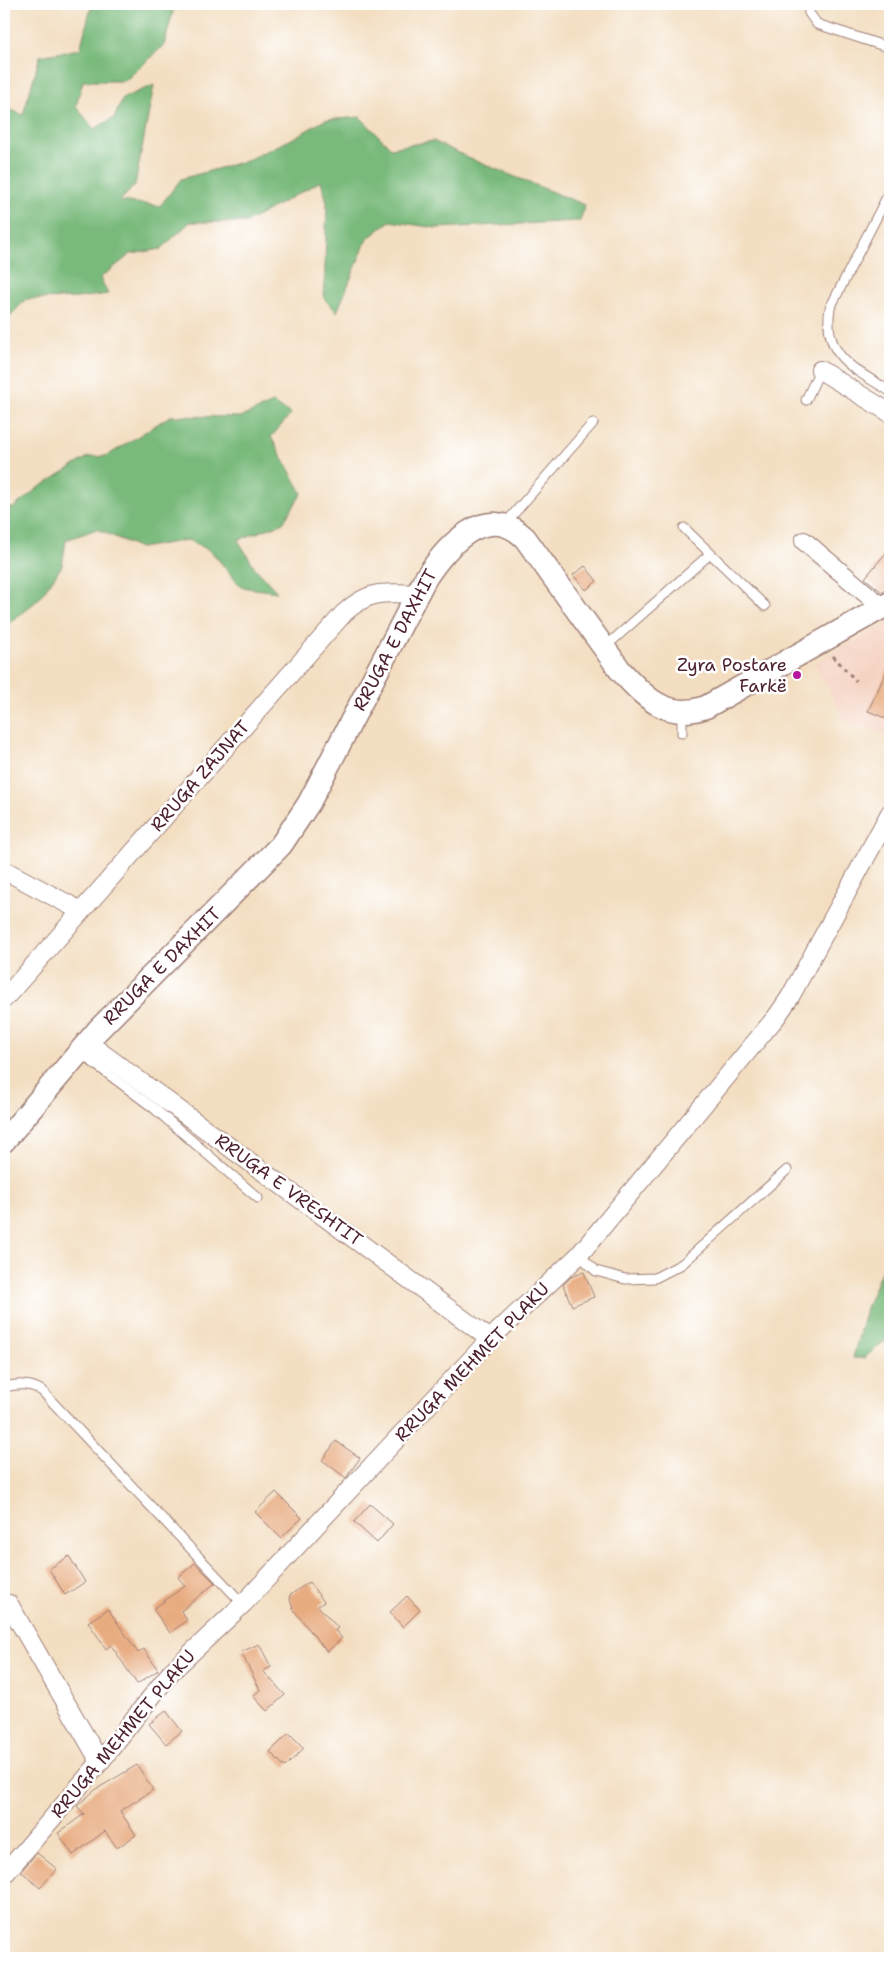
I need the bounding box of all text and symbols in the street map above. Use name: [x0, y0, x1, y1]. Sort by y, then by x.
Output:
street label: RRUGA E DAXHIT: [347, 565, 443, 715]
place label: Zyra Postare Farkë: [677, 653, 787, 698]
marker: Zyra Postare Farkë: [791, 669, 803, 681]
street label: RRUGA ZAJNAT: [145, 715, 255, 837]
street label: RRUGA E DAXHIT: [98, 902, 226, 1030]
street label: RRUGA E VRESHTIT: [210, 1128, 368, 1252]
street label: RRUGA MEHMET PLAKU: [389, 1277, 555, 1447]
street label: RRUGA MEHMET PLAKU: [45, 1645, 201, 1823]

